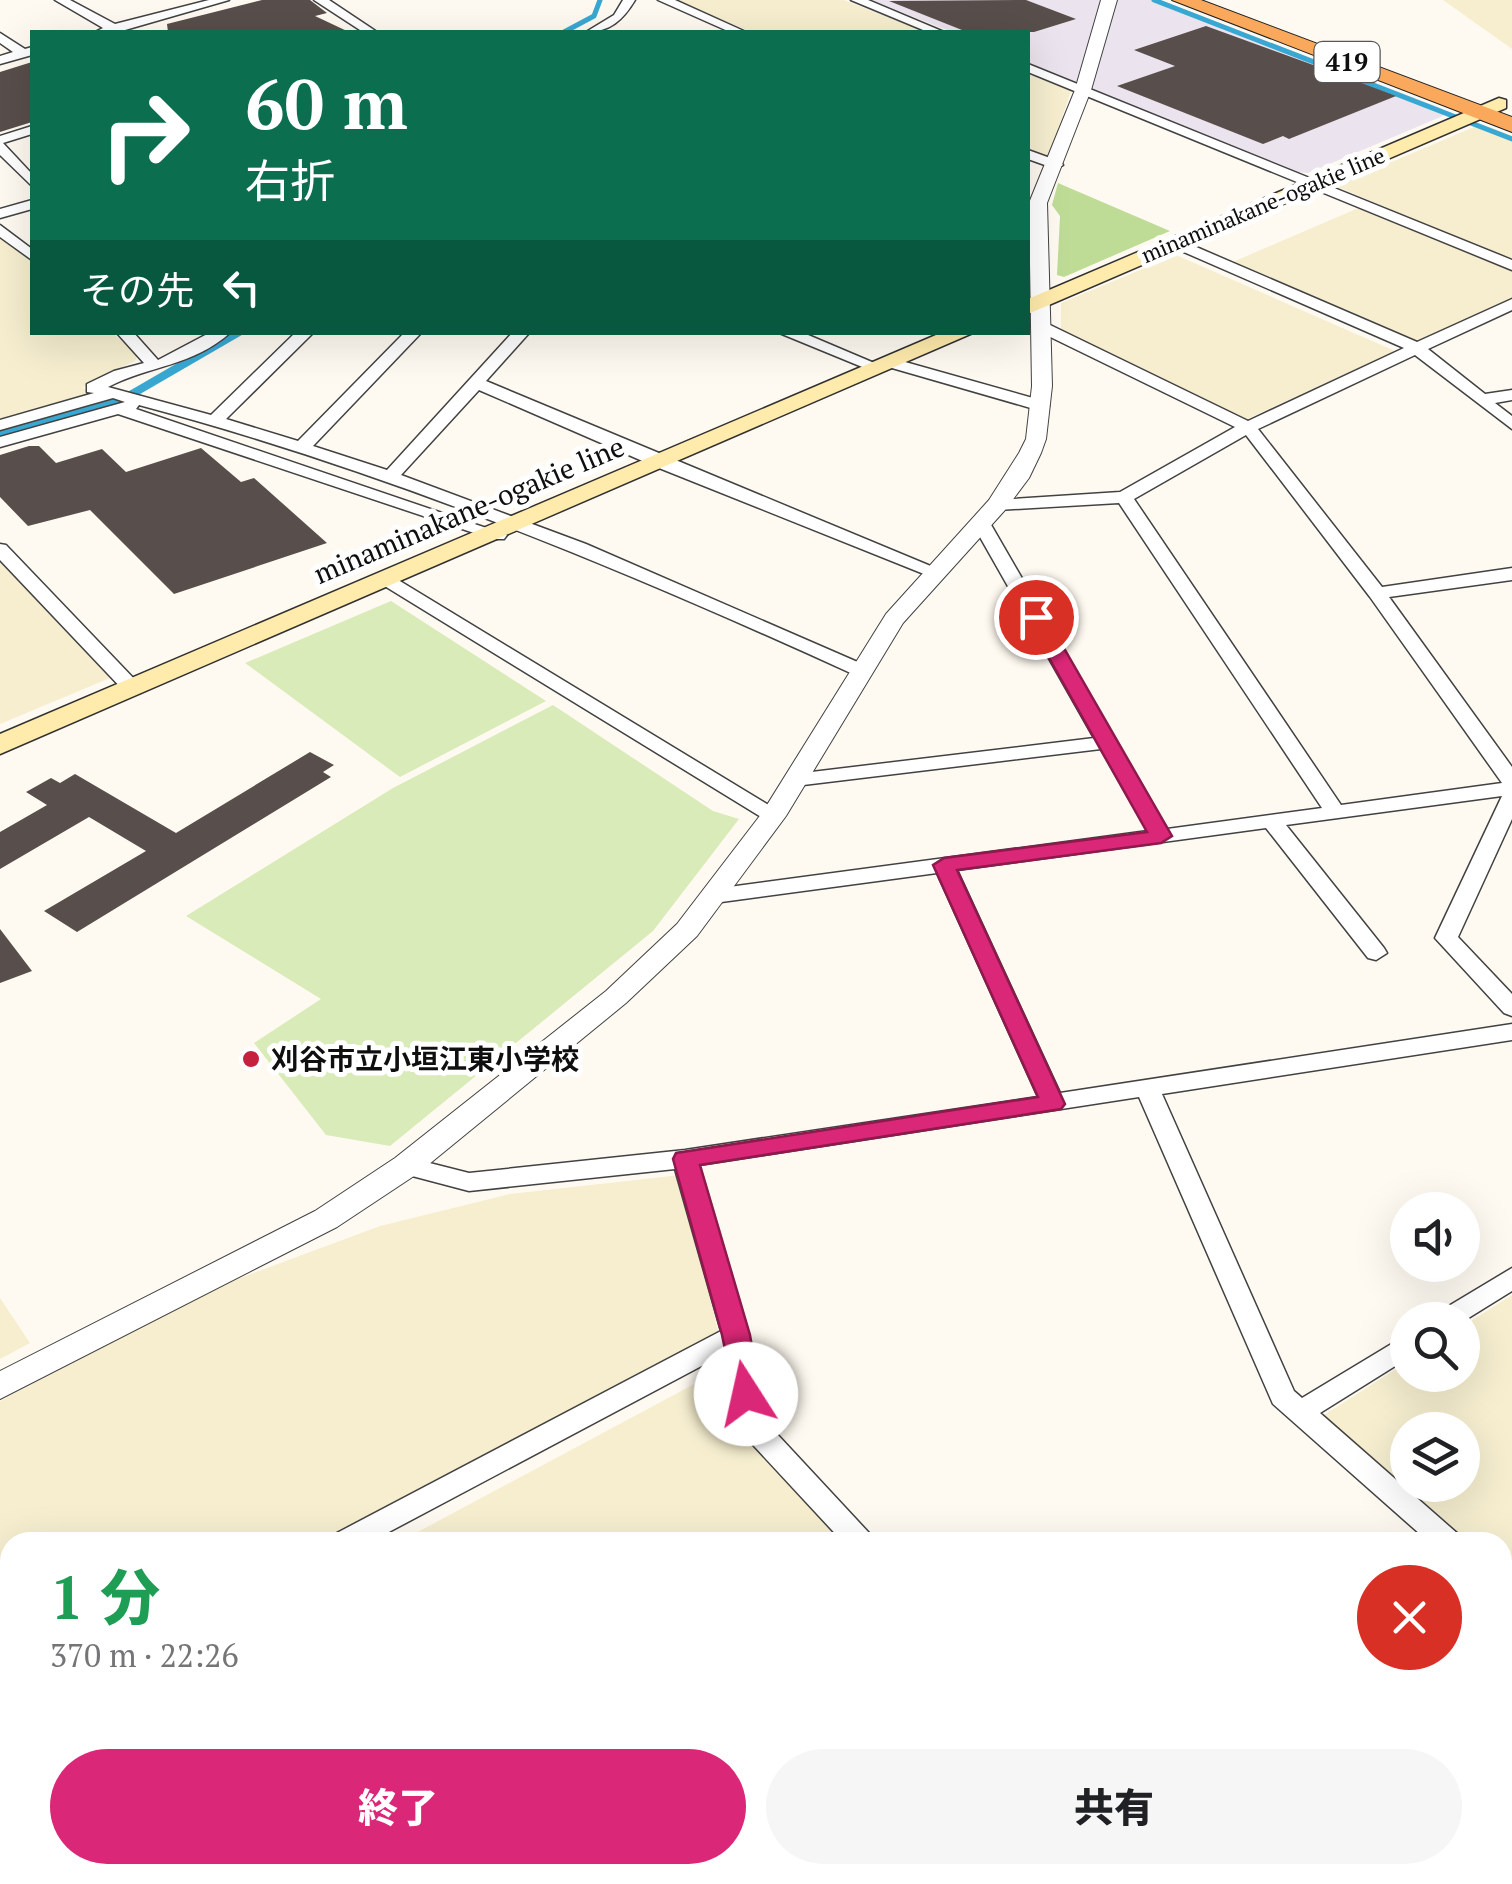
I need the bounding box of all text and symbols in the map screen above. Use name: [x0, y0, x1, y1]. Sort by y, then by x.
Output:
road number: 419: [1314, 42, 1380, 82]
text: 60 m: [245, 56, 408, 149]
icon: right: [80, 70, 210, 200]
street label: minaminakane-ogakie line: [1136, 140, 1389, 269]
text: 右折: [245, 150, 335, 210]
icon: left: [214, 260, 269, 315]
text: その先: [80, 265, 194, 315]
street label: minaminakane-ogakie line: [308, 427, 630, 592]
pin: [994, 575, 1079, 660]
icon: arrive: [1009, 590, 1064, 645]
place label: 刈谷市立小垣江東小学校: [271, 1040, 579, 1077]
marker: 刈谷市立小垣江東小学校: [240, 1048, 262, 1070]
map controls: [1390, 1192, 1480, 1502]
button: sound: [1390, 1192, 1480, 1282]
button: search: [1390, 1302, 1480, 1392]
position arrow: [694, 1342, 798, 1446]
button: layers: [1390, 1412, 1480, 1502]
text: 1 分: [50, 1557, 160, 1636]
button: close: [1357, 1565, 1462, 1670]
text: 370 m · 22:26: [50, 1634, 238, 1676]
button: 終了: [50, 1749, 746, 1864]
button: 共有: [766, 1749, 1462, 1864]

